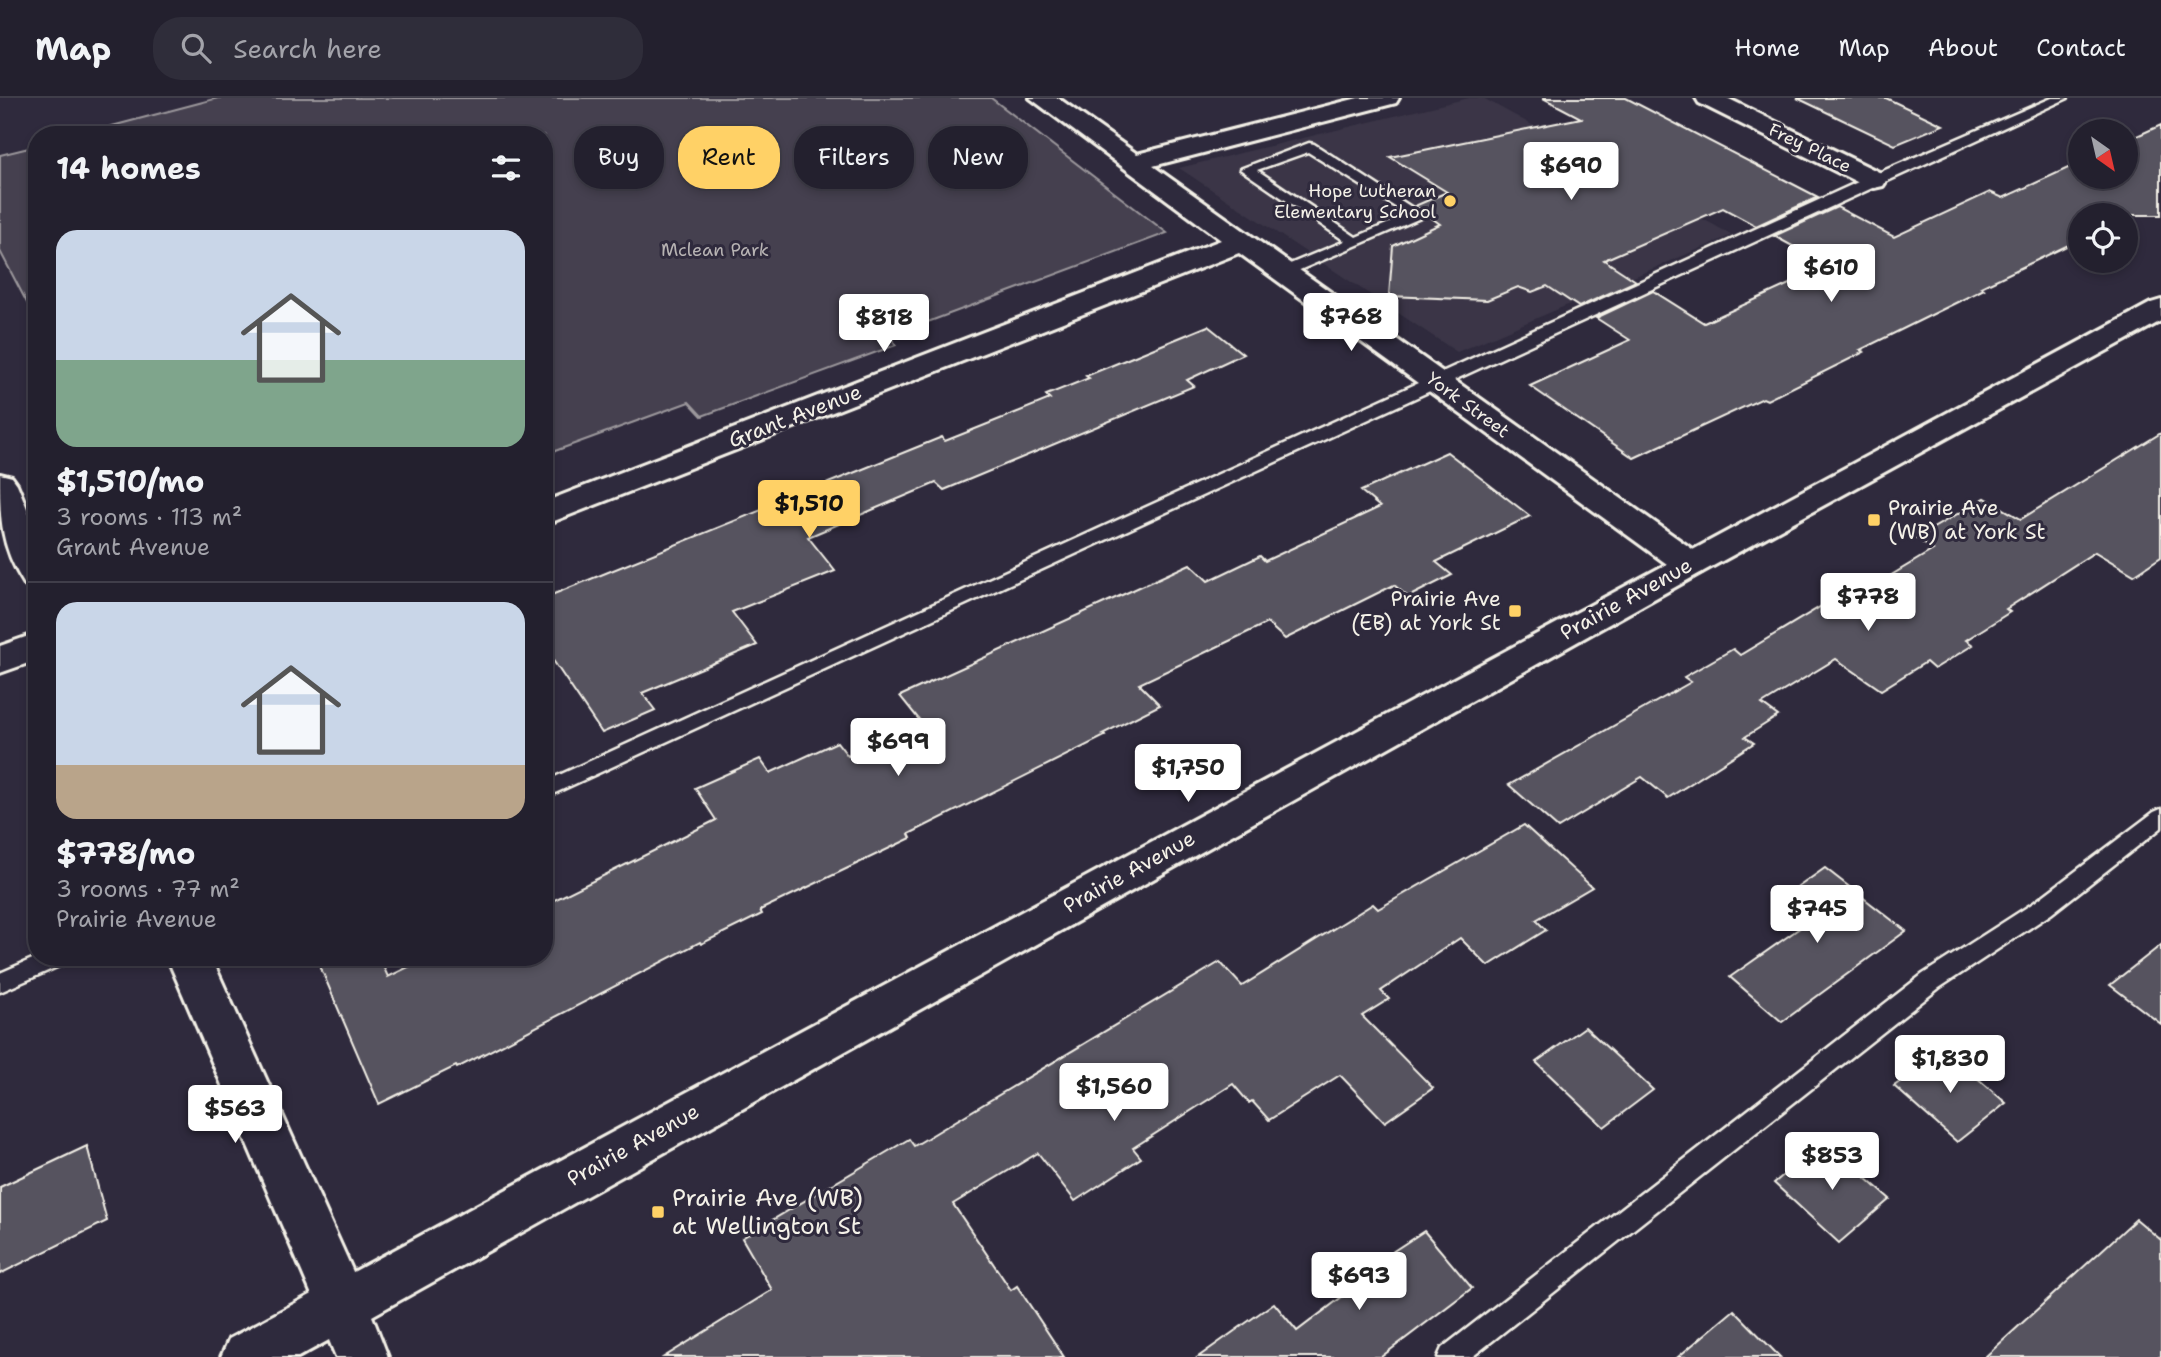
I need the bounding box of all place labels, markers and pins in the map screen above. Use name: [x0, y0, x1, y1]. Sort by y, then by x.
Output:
pin: $690: [1530, 142, 1612, 202]
place label: Hope Lutheran Elementary School: [1274, 179, 1437, 224]
marker: Hope Lutheran Elementary School: [1442, 193, 1458, 209]
pin: $610: [1790, 244, 1872, 304]
pin: $818: [843, 294, 925, 354]
pin: $768: [1310, 294, 1392, 353]
pin: $1,510: [752, 480, 866, 540]
place label: Prairie Ave (WB) at York St: [1888, 494, 2046, 546]
marker: Prairie Ave (WB) at York St: [1866, 512, 1882, 528]
pin: $778: [1827, 574, 1909, 633]
place label: Prairie Ave (EB) at York St: [1351, 585, 1501, 637]
marker: Prairie Ave (EB) at York St: [1507, 603, 1523, 619]
pin: $699: [857, 718, 939, 778]
pin: $1,750: [1131, 744, 1245, 804]
pin: $745: [1776, 886, 1858, 945]
pin: $1,830: [1893, 1035, 2007, 1095]
pin: $1,560: [1057, 1063, 1171, 1123]
pin: $563: [194, 1086, 276, 1145]
pin: $853: [1791, 1132, 1873, 1192]
place label: Prairie Ave (WB) at Wellington St: [672, 1182, 863, 1242]
marker: Prairie Ave (WB) at Wellington St: [650, 1204, 666, 1220]
pin: $693: [1318, 1252, 1400, 1312]

